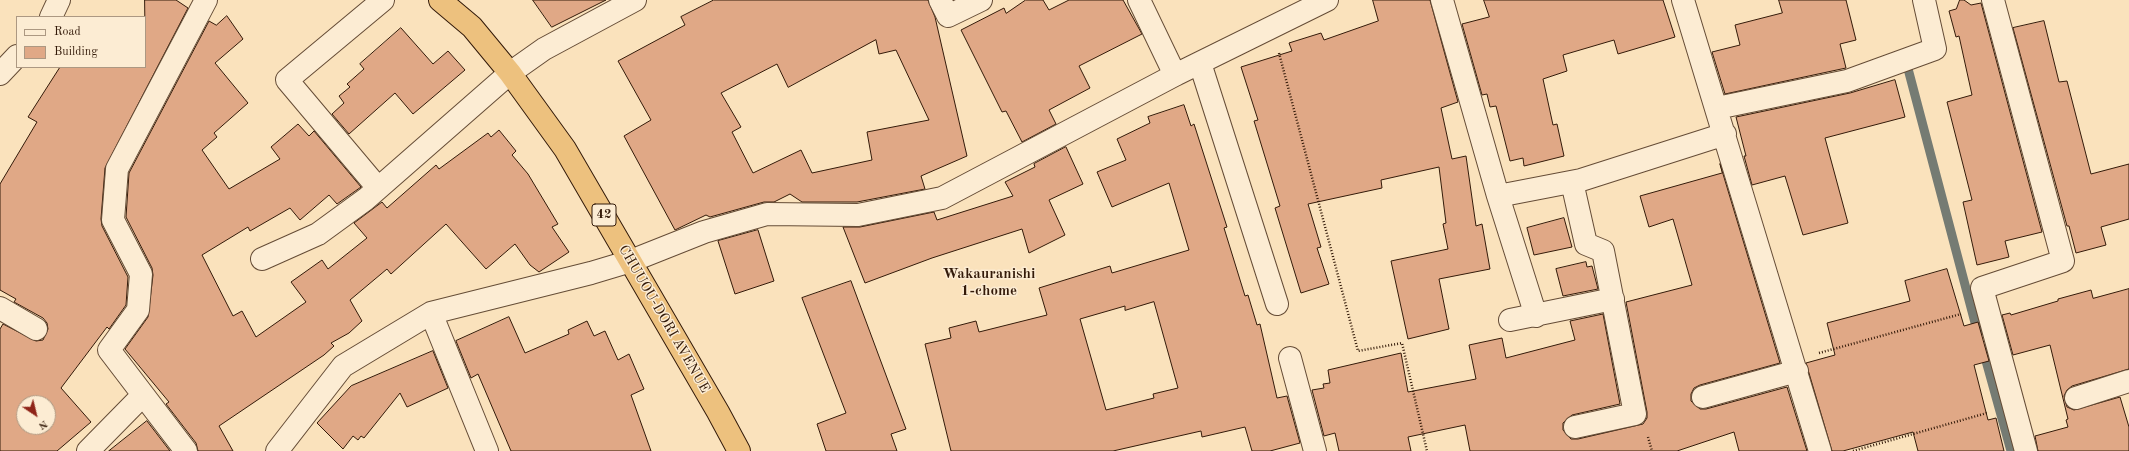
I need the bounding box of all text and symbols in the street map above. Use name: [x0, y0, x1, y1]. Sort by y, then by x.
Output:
legend: [16, 16, 146, 68]
text: Road: [54, 26, 81, 38]
text: Building: [54, 46, 98, 58]
road number: 42: [592, 204, 616, 226]
street label: CHUUOU-DORI AVENUE: [615, 242, 713, 396]
district label: Wakauranishi 1-chome: [943, 265, 1035, 300]
north arrow: [16, 395, 56, 435]
text: N: [36, 418, 49, 431]

